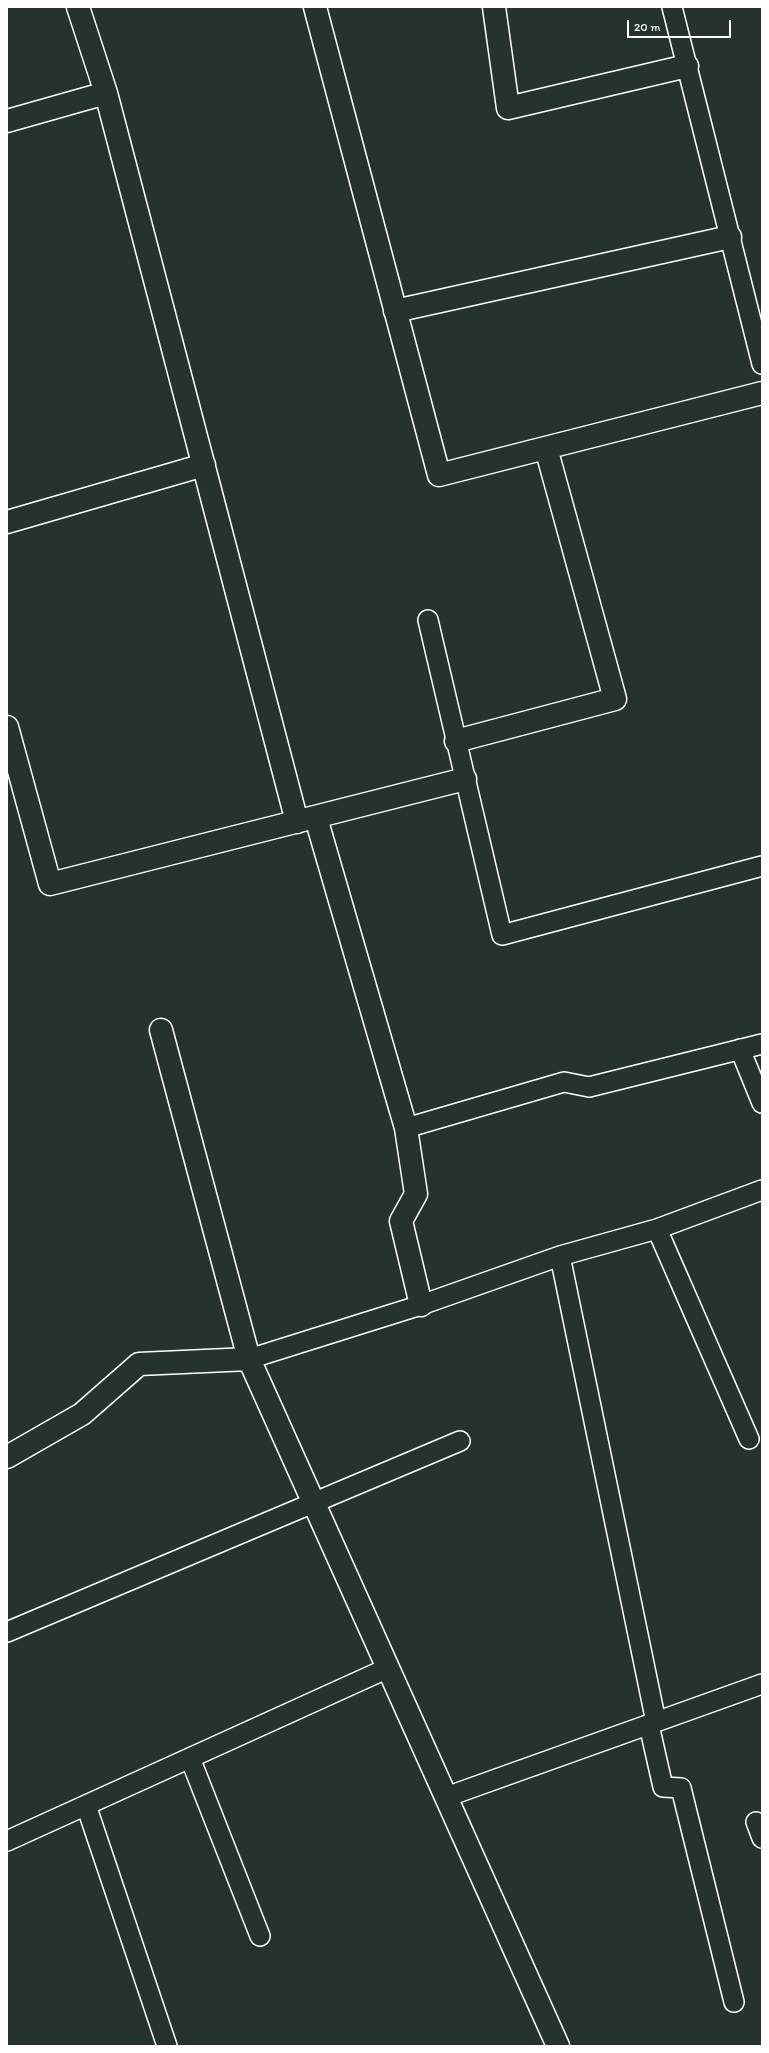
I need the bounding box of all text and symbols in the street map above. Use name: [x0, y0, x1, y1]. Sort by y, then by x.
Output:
scale bar: [629, 12, 733, 38]
text: 20 m: [634, 20, 661, 34]

